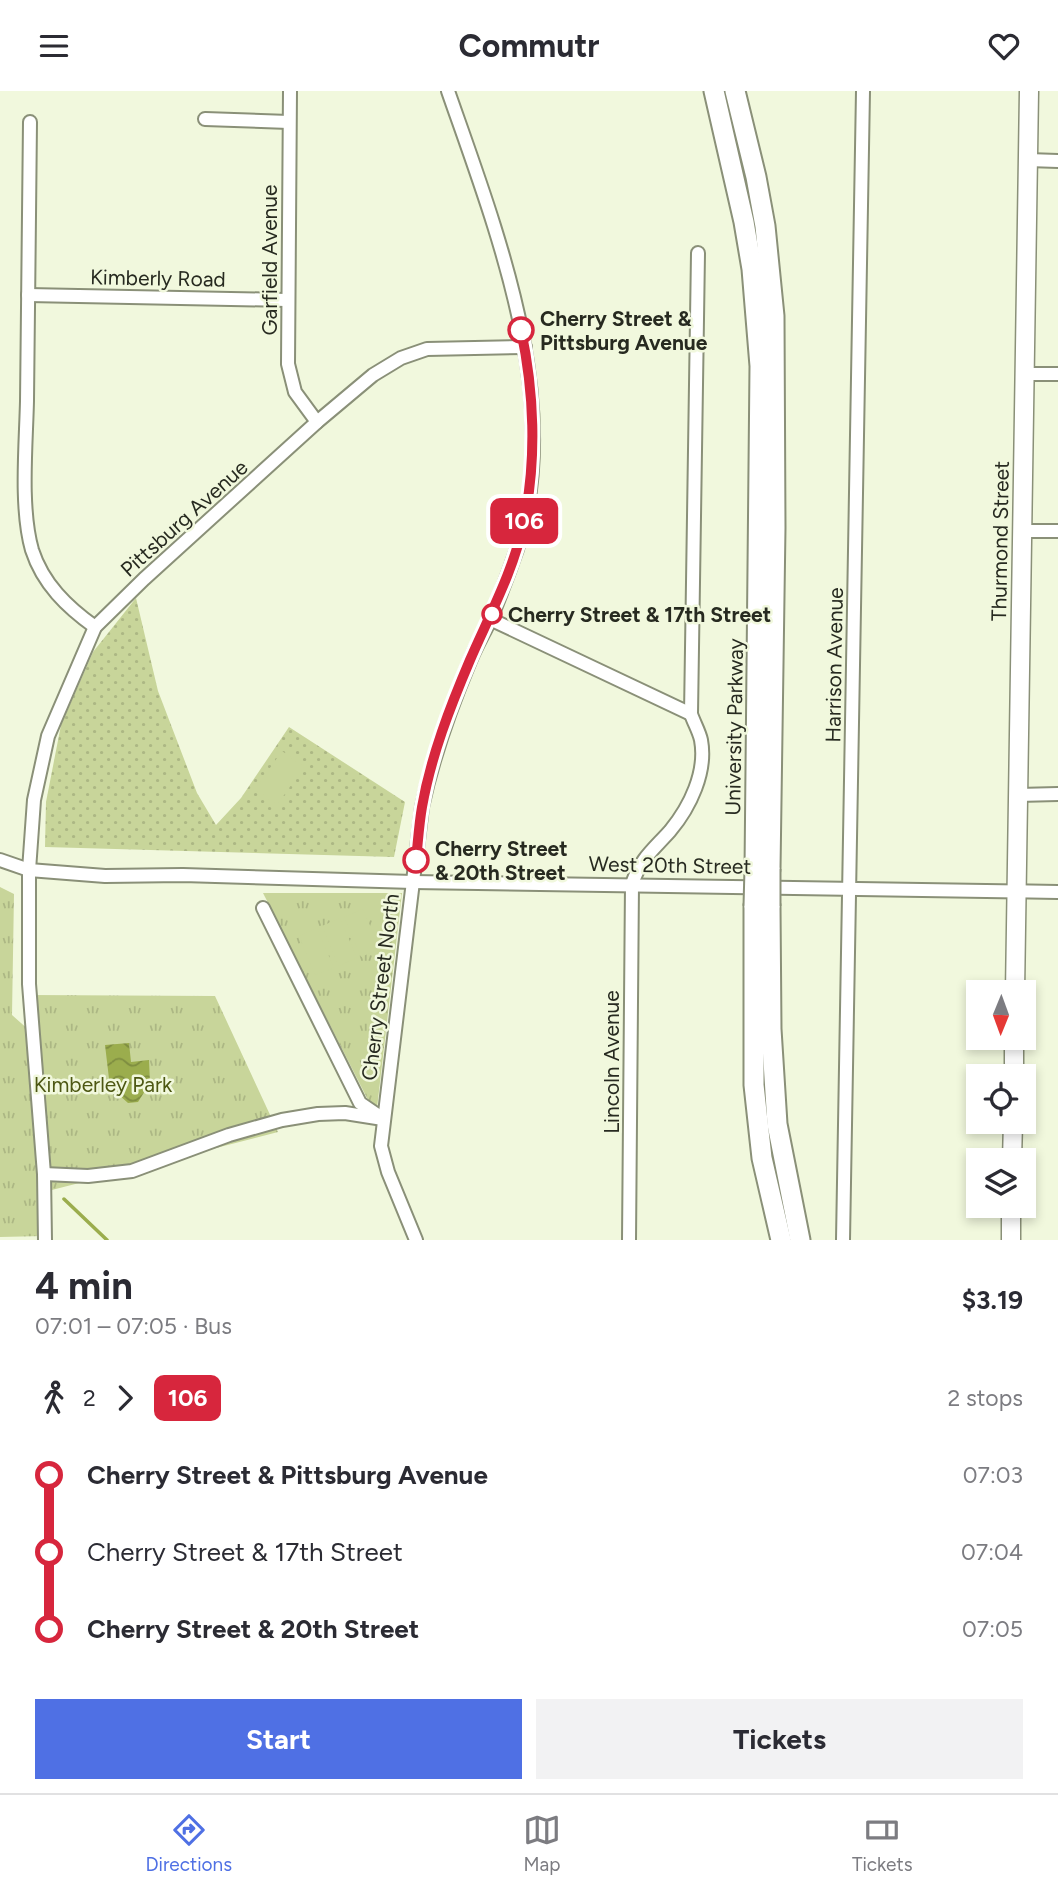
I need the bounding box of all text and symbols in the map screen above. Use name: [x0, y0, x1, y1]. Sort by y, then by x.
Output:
icon: menu: [35, 27, 73, 65]
text: Commutr: [459, 27, 599, 65]
icon: heart: [985, 27, 1023, 65]
street label: Garfield Avenue: [257, 185, 282, 335]
street label: Kimberly Road: [90, 264, 226, 292]
place label: Cherry Street & Pittsburg Avenue: [540, 306, 708, 355]
marker: Cherry Street & Pittsburg Avenue: [508, 317, 534, 343]
street label: Pittsburg Avenue: [115, 454, 253, 582]
street label: Thurmond Street: [986, 461, 1014, 621]
line badge: 106: [484, 498, 564, 544]
text: 106: [504, 506, 544, 535]
street label: Harrison Avenue: [820, 587, 848, 743]
place label: Cherry Street & 17th Street: [508, 602, 771, 627]
marker: Cherry Street & 17th Street: [482, 604, 502, 624]
street label: University Parkway: [720, 638, 748, 816]
place label: Cherry Street & 20th Street: [435, 836, 568, 885]
marker: Cherry Street & 20th Street: [403, 847, 429, 873]
street label: West 20th Street: [589, 851, 752, 879]
street label: Cherry Street North: [356, 892, 404, 1082]
north arrow: [966, 980, 1036, 1050]
map controls: [966, 980, 1036, 1218]
street label: Lincoln Avenue: [599, 990, 624, 1134]
button: locate: [966, 1064, 1036, 1134]
park label: Kimberley Park: [34, 1072, 173, 1097]
button: layers: [966, 1148, 1036, 1218]
text: 4 min: [35, 1263, 133, 1309]
text: $3.19: [962, 1284, 1023, 1316]
text: 07:01 – 07:05 · Bus: [35, 1312, 232, 1340]
icon: walk: [35, 1379, 73, 1417]
icon: forward: [106, 1379, 144, 1417]
text: 106: [168, 1383, 207, 1412]
text: 2: [83, 1384, 96, 1412]
text: 2 stops: [947, 1384, 1023, 1412]
text: Cherry Street & Pittsburg Avenue: [87, 1459, 488, 1491]
text: 07:03: [963, 1461, 1023, 1489]
text: Cherry Street & 17th Street: [87, 1536, 403, 1568]
text: 07:04: [961, 1538, 1023, 1566]
text: Cherry Street & 20th Street: [87, 1613, 419, 1645]
text: 07:05: [962, 1615, 1023, 1643]
button: Start: [35, 1699, 522, 1779]
button: Tickets: [536, 1699, 1023, 1779]
tab: Directions: [145, 1811, 232, 1876]
tab: Map: [523, 1811, 561, 1876]
tab: Tickets: [852, 1811, 913, 1876]

